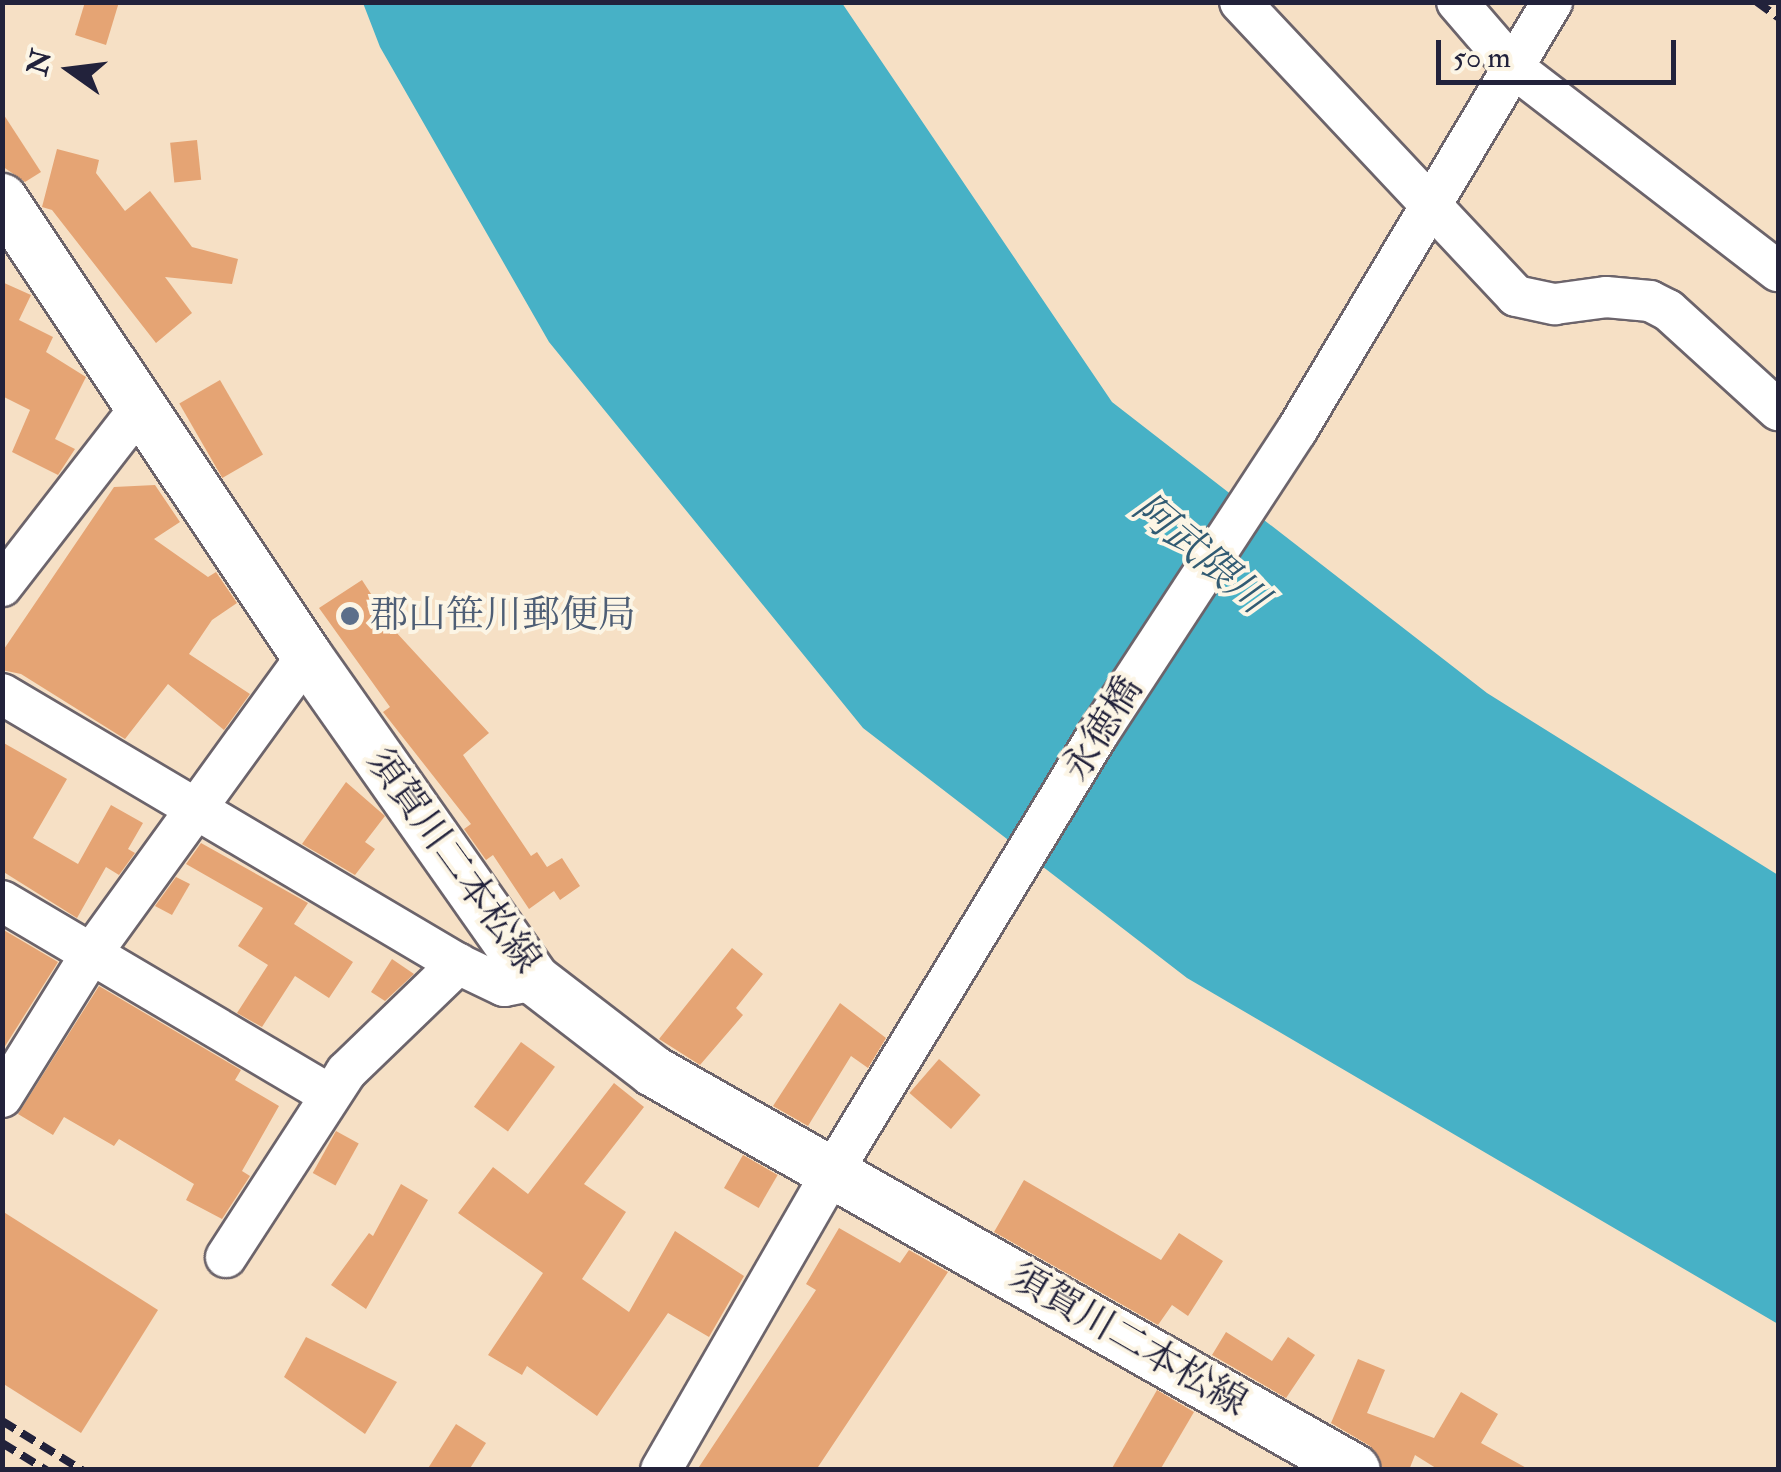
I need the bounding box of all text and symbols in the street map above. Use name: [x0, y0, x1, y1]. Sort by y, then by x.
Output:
north arrow: [20, 20, 120, 120]
scale bar: [1441, 20, 1681, 82]
text: 50 m: [1453, 39, 1511, 76]
text: N: [20, 46, 60, 79]
water label: 阿武隈川: [1123, 484, 1277, 624]
place label: 郡山笹川郵便局: [370, 593, 636, 639]
marker: 郡山笹川郵便局: [339, 605, 361, 627]
street label: 永徳橋: [1053, 669, 1153, 789]
street label: 須賀川二本松線: [356, 740, 550, 982]
street label: 須賀川二本松線: [1001, 1254, 1255, 1426]

